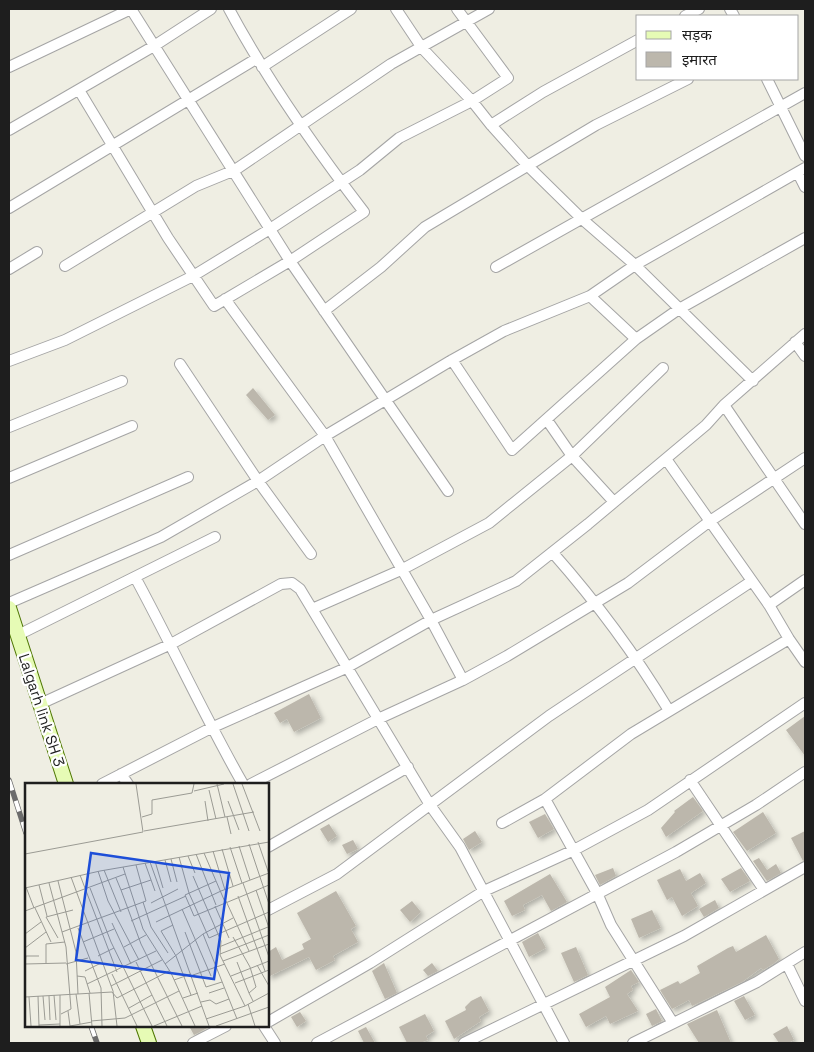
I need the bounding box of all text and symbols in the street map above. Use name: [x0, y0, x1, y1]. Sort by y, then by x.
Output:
legend: [636, 15, 799, 80]
text: सड़क: [682, 25, 712, 44]
text: इमारत: [682, 50, 717, 69]
street label: Lalgarh link SH 3: [15, 651, 69, 769]
inset map: [25, 783, 269, 1027]

